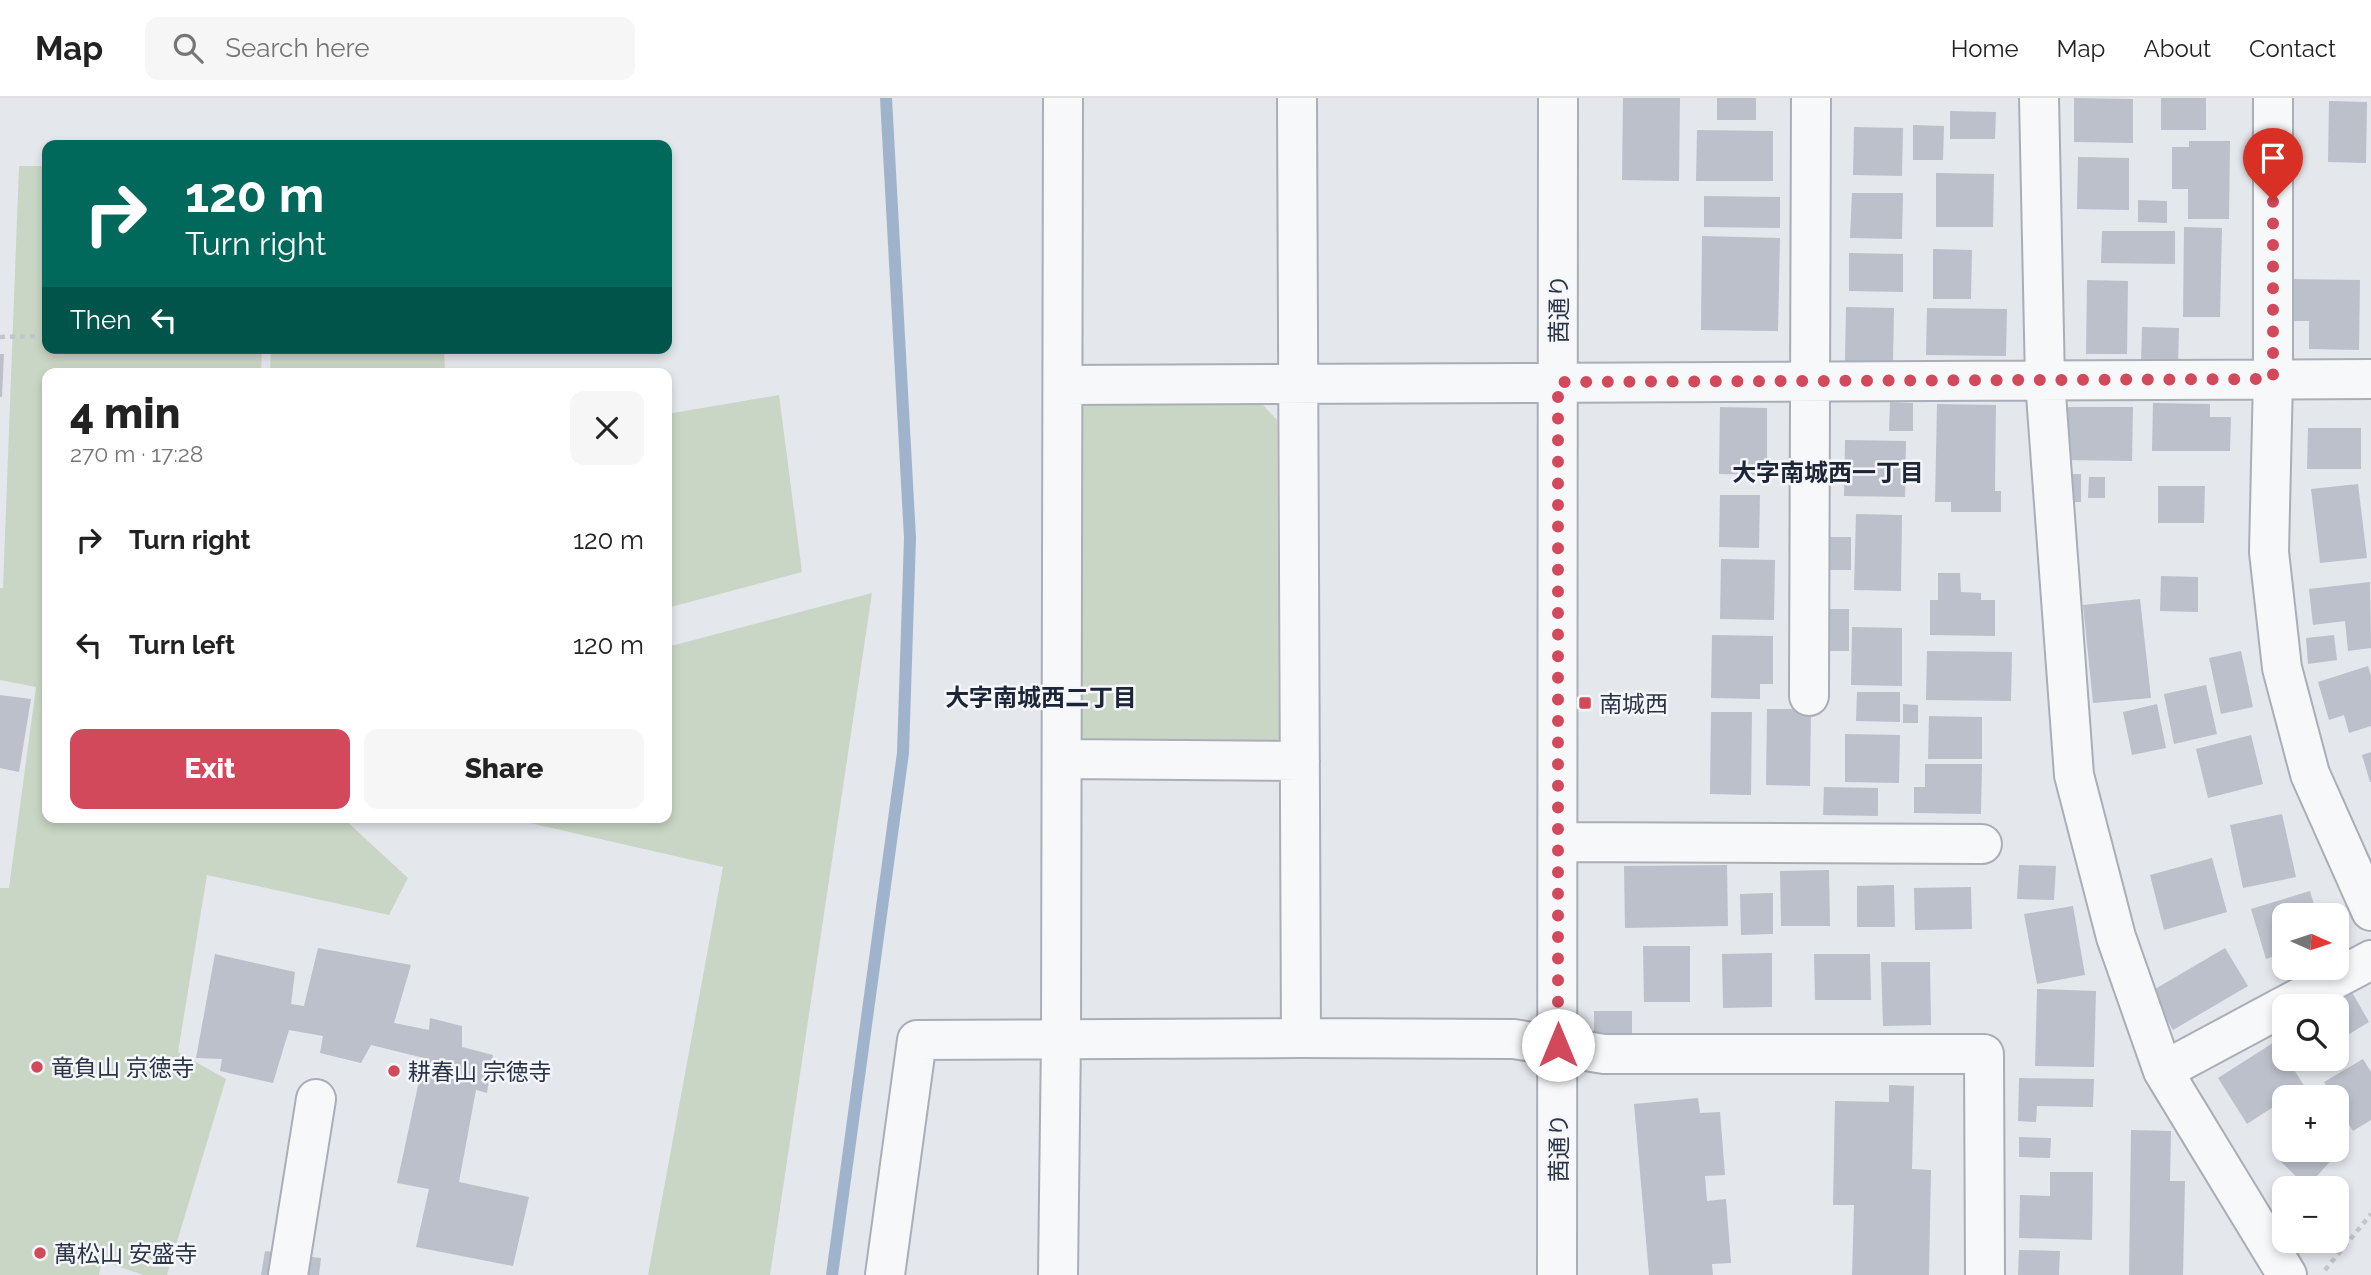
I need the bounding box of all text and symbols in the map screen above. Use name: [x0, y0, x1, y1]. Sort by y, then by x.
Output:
search box: [145, 17, 635, 80]
text: Map: [35, 29, 103, 68]
icon: search: [169, 29, 207, 67]
text: Search here: [225, 33, 370, 63]
text: Home: [1951, 34, 2019, 63]
text: Map: [2057, 34, 2105, 63]
text: About: [2143, 34, 2211, 63]
text: Contact: [2249, 34, 2336, 63]
pin: [2243, 128, 2303, 200]
icon: arrive: [2254, 139, 2292, 177]
text: 120 m: [185, 166, 324, 223]
icon: right: [70, 168, 161, 259]
text: Turn right: [185, 225, 326, 262]
street label: 茜通り: [1545, 275, 1572, 344]
icon: left: [145, 301, 183, 339]
text: Then: [70, 305, 131, 335]
text: 4 min: [70, 389, 180, 438]
button: close: [570, 391, 644, 465]
text: 270 m · 17:28: [70, 440, 203, 467]
district label: 大字南城西一丁目: [1732, 458, 1924, 487]
icon: right: [70, 521, 108, 559]
text: Turn right: [129, 525, 250, 555]
text: 120 m: [573, 525, 644, 555]
icon: left: [70, 626, 108, 664]
text: Turn left: [129, 630, 235, 660]
text: 120 m: [573, 630, 644, 660]
district label: 大字南城西二丁目: [945, 683, 1137, 712]
place label: 南城西: [1599, 690, 1668, 717]
marker: 南城西: [1577, 695, 1593, 711]
button: Exit: [70, 729, 350, 809]
button: Share: [364, 729, 644, 809]
north arrow: [2272, 903, 2348, 980]
map controls: [2272, 903, 2349, 1253]
button: search: [2272, 994, 2349, 1071]
position arrow: [1521, 1008, 1595, 1082]
place label: 竜負山 京徳寺: [51, 1054, 195, 1081]
place label: 耕春山 宗徳寺: [408, 1058, 552, 1085]
marker: 竜負山 京徳寺: [29, 1059, 45, 1075]
marker: 耕春山 宗徳寺: [386, 1063, 402, 1079]
button: +: [2272, 1085, 2349, 1162]
street label: 茜通り: [1545, 1114, 1572, 1183]
button: −: [2272, 1176, 2349, 1253]
place label: 萬松山 安盛寺: [54, 1240, 198, 1267]
marker: 萬松山 安盛寺: [32, 1245, 48, 1261]

